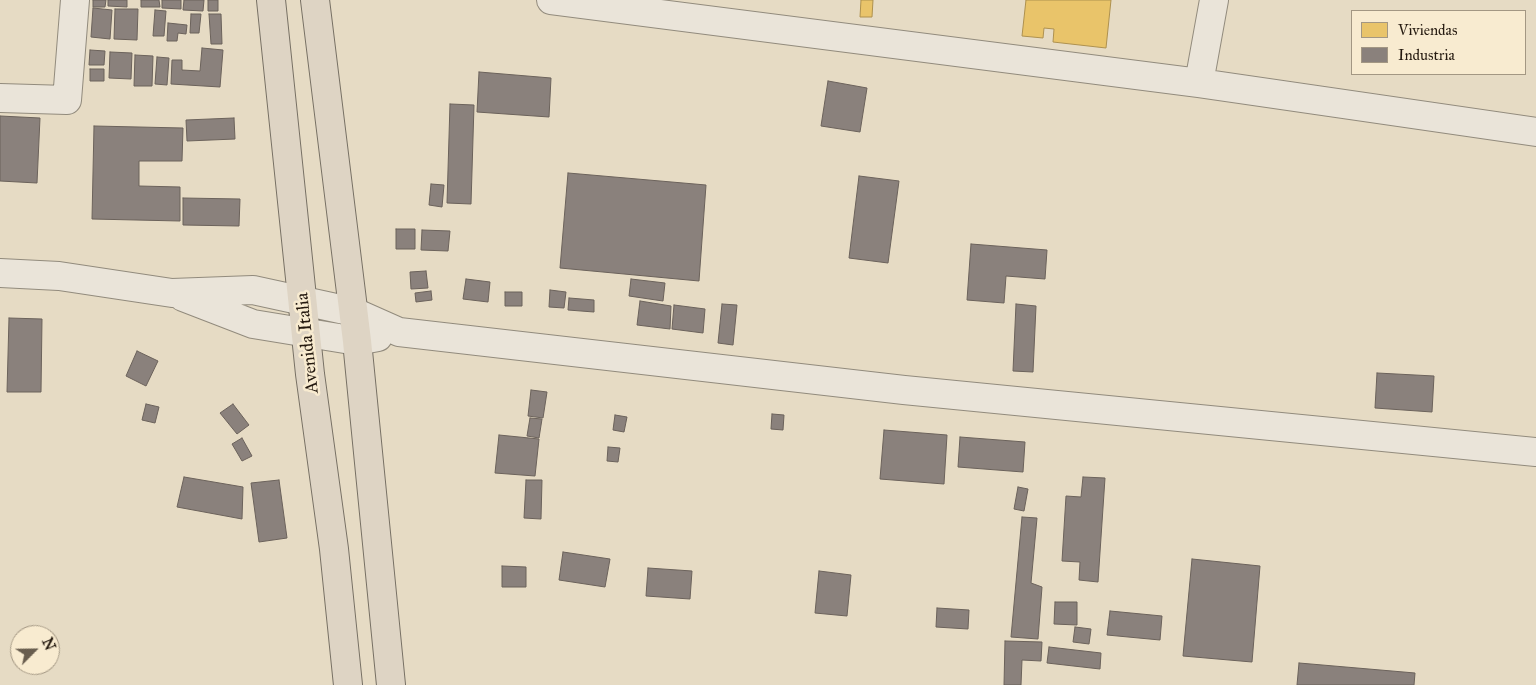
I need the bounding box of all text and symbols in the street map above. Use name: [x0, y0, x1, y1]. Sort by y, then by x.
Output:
legend: [1351, 10, 1526, 75]
text: Viviendas: [1398, 21, 1457, 39]
text: Industria: [1398, 46, 1455, 64]
street label: Avenida Italia: [292, 292, 324, 394]
north arrow: [10, 625, 60, 675]
text: N: [38, 636, 58, 653]

